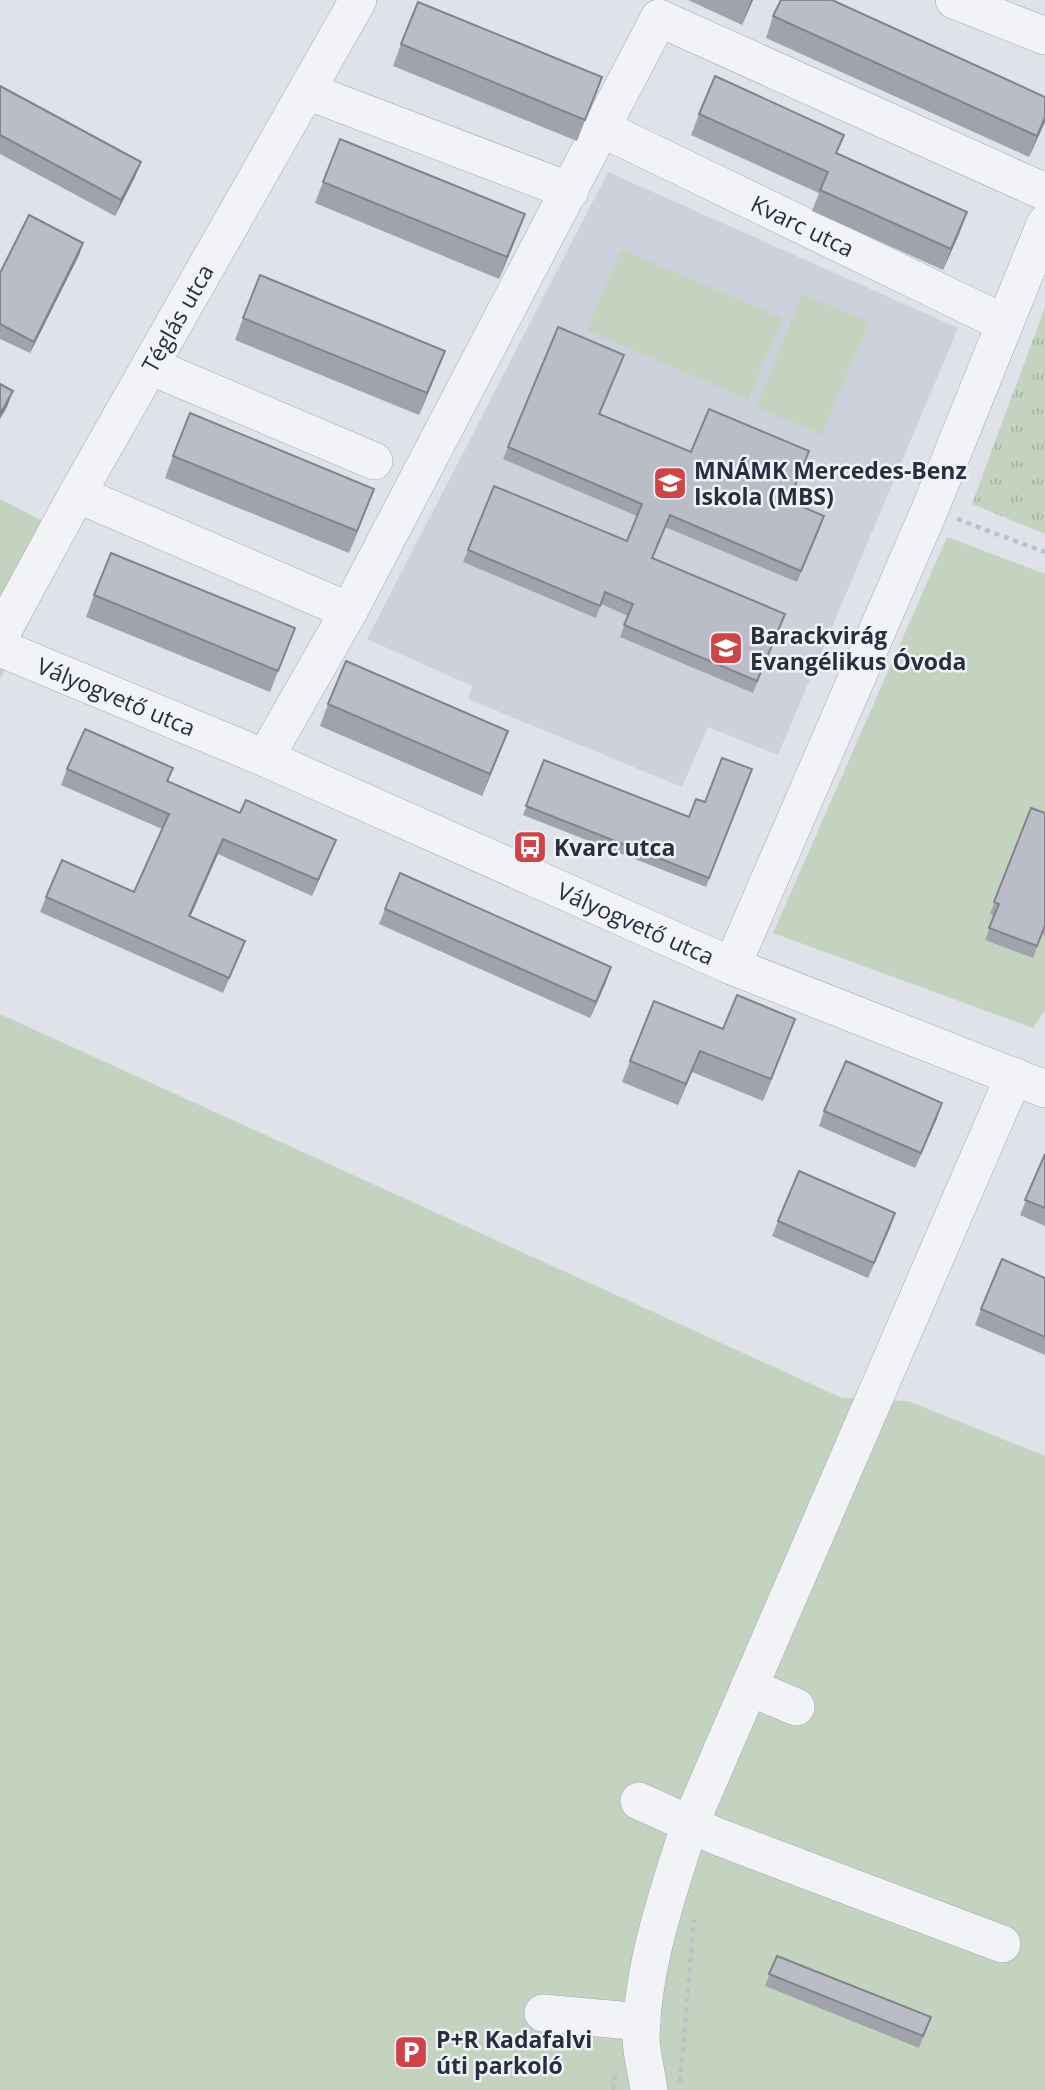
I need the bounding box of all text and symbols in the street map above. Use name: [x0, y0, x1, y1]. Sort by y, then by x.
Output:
street label: Kvarc utca: [746, 187, 860, 264]
street label: Téglás utca: [134, 258, 221, 378]
place label: MNÁMK Mercedes-Benz Iskola (MBS): [694, 454, 967, 512]
school or university icon: MNÁMK Mercedes-Benz Iskola (MBS): [651, 464, 689, 502]
place label: Barackvirág Evangélikus Óvoda: [750, 619, 966, 677]
school or university icon: Barackvirág Evangélikus Óvoda: [707, 629, 745, 667]
street label: Vályogvető utca: [32, 649, 200, 743]
bus stop icon: Kvarc utca: [511, 828, 549, 866]
place label: Kvarc utca: [554, 831, 675, 863]
street label: Vályogvető utca: [552, 874, 720, 972]
place label: P+R Kadafalvi úti parkoló: [436, 2023, 592, 2081]
parking icon: P+R Kadafalvi úti parkoló: [392, 2033, 430, 2071]

